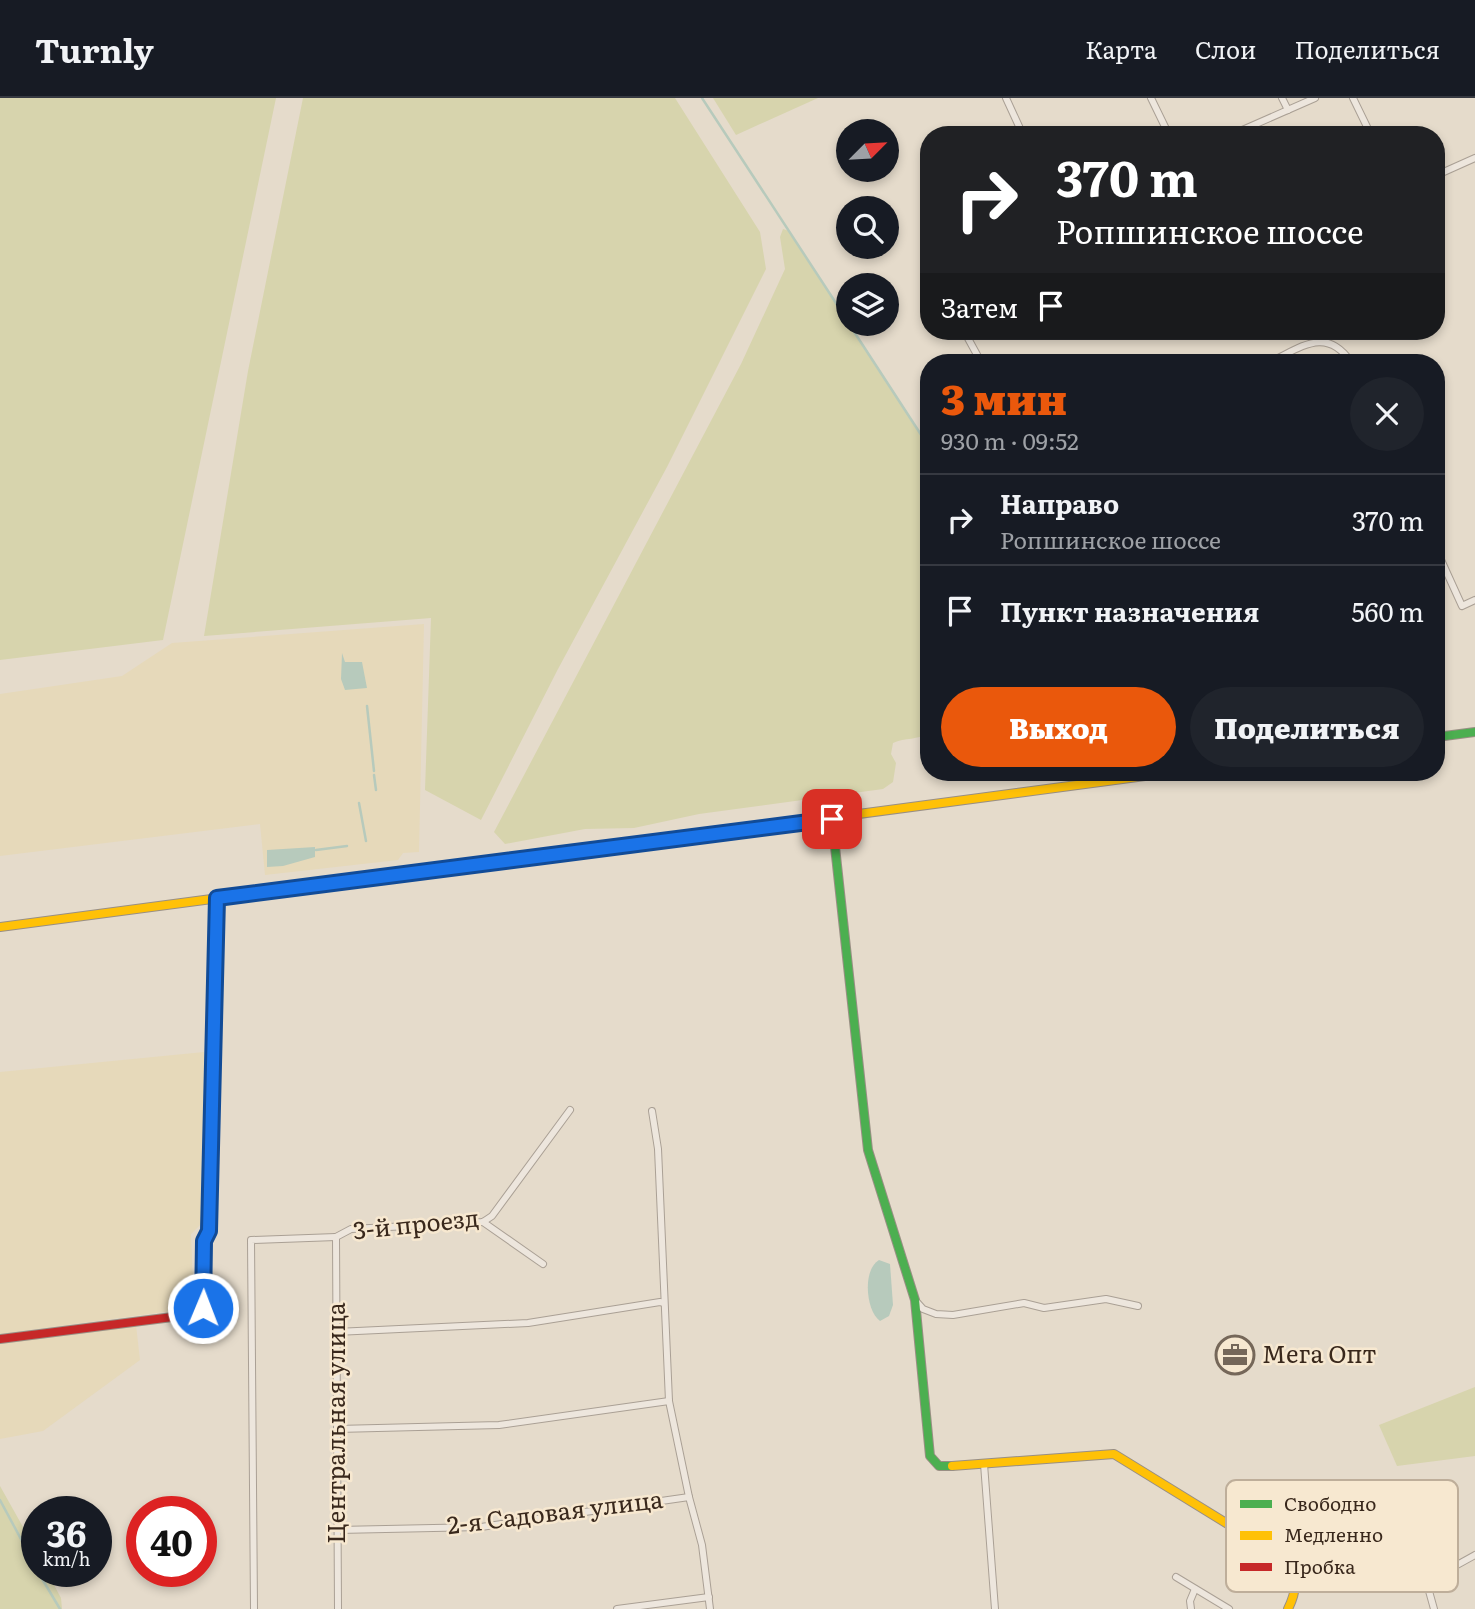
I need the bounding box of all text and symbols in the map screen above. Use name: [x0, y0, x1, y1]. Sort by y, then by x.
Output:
text: Turnly: [35, 24, 154, 73]
text: Карта: [1085, 31, 1157, 66]
text: Слои: [1195, 31, 1256, 66]
text: Поделиться: [1294, 31, 1440, 66]
north arrow: [836, 119, 900, 182]
map controls: [836, 119, 899, 336]
text: 370 m: [1056, 139, 1198, 212]
icon: right: [941, 154, 1032, 245]
button: search: [836, 196, 899, 259]
text: Ропшинское шоссе: [1056, 206, 1364, 254]
button: layers: [836, 273, 899, 336]
text: Затем: [941, 287, 1018, 326]
icon: arrive: [1032, 287, 1070, 325]
text: 3 мин: [941, 366, 1067, 428]
button: close: [1350, 377, 1424, 451]
text: 930 m · 09:52: [941, 423, 1079, 457]
text: Направо: [1000, 483, 1119, 522]
text: 370 m: [1352, 500, 1424, 539]
icon: right: [941, 501, 979, 539]
text: Ропшинское шоссе: [1000, 522, 1221, 556]
text: Пункт назначения: [1000, 591, 1259, 630]
text: 560 m: [1351, 591, 1424, 630]
icon: arrive: [941, 592, 979, 630]
button: Выход: [941, 687, 1176, 767]
button: Поделиться: [1190, 687, 1424, 767]
pin: [802, 789, 862, 849]
icon: arrive: [813, 800, 851, 838]
street label: 3-й проезд: [351, 1198, 481, 1247]
position arrow: [166, 1271, 240, 1345]
street label: Центральная улица: [317, 1302, 352, 1544]
office icon: Мега Опт: [1214, 1334, 1256, 1376]
place label: Мега Опт: [1262, 1335, 1376, 1370]
street label: 2-я Садовая улица: [445, 1480, 665, 1541]
legend: [1226, 1480, 1458, 1592]
text: Свободно: [1284, 1489, 1376, 1517]
speed limit sign: 40: [126, 1496, 217, 1587]
text: 36: [47, 1506, 86, 1558]
text: Медленно: [1284, 1520, 1383, 1548]
text: km/h: [43, 1545, 90, 1572]
text: Пробка: [1284, 1552, 1356, 1580]

